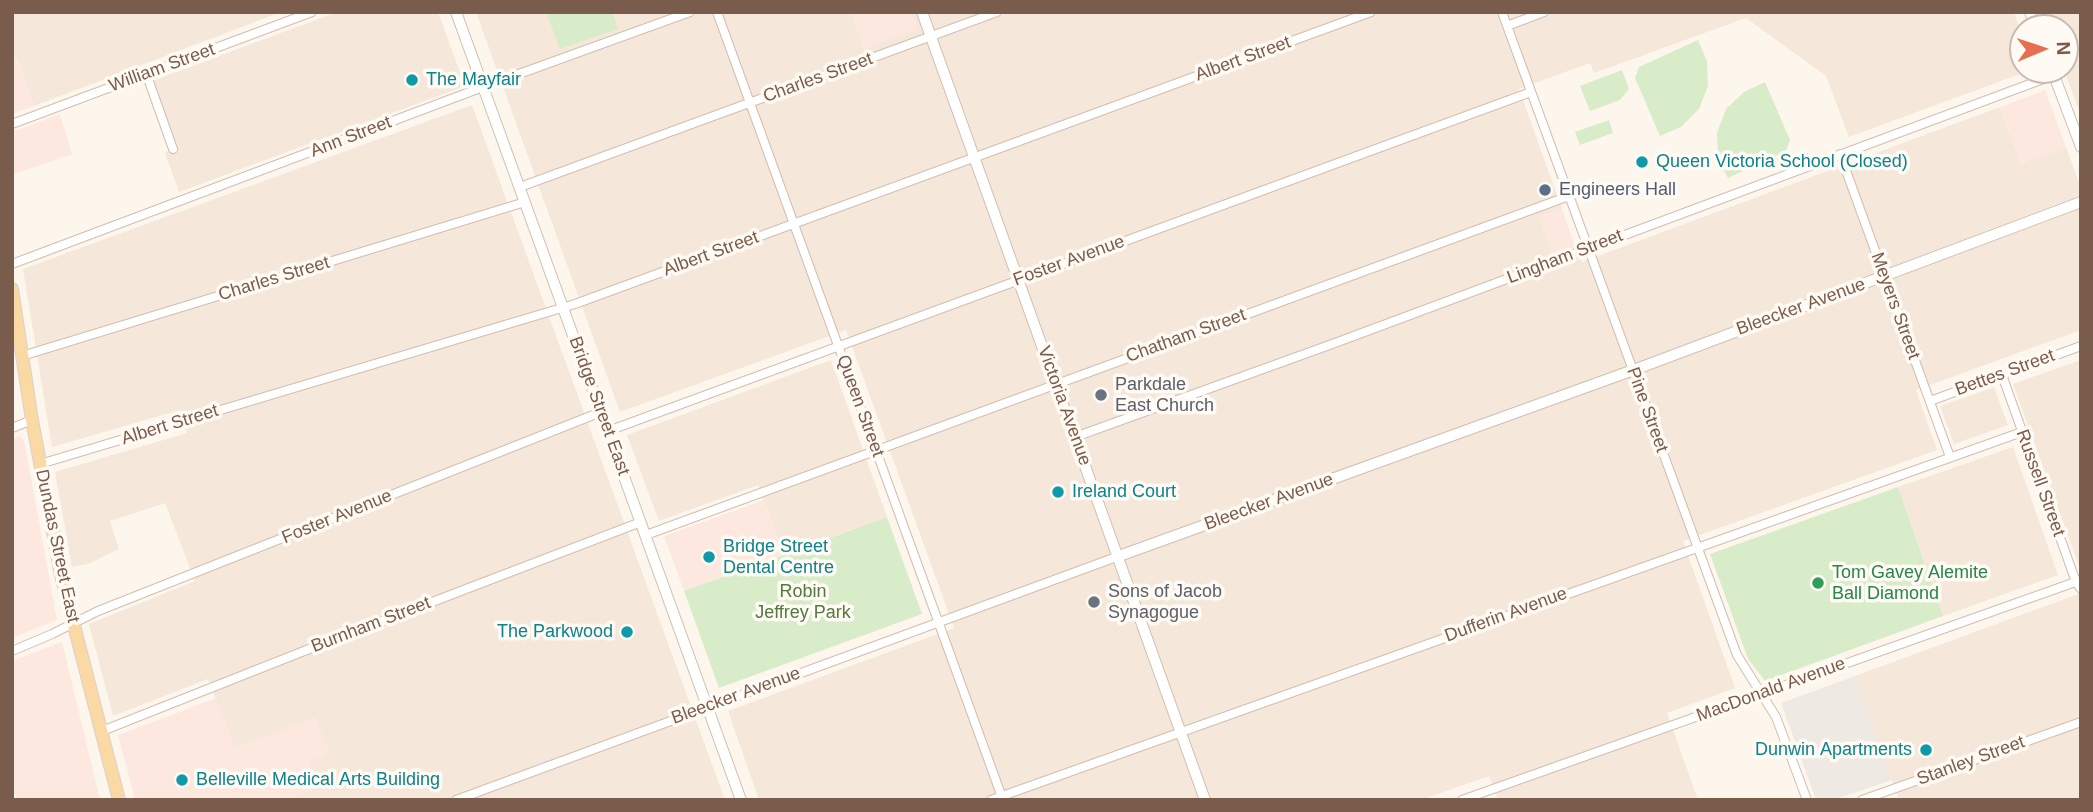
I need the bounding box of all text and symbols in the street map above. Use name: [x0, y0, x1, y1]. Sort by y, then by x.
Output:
north arrow: [2009, 14, 2079, 84]
street label: Albert Street: [1192, 32, 1294, 86]
street label: William Street: [106, 39, 218, 97]
text: N: [2053, 41, 2074, 56]
street label: Charles Street: [760, 48, 876, 108]
place label: The Mayfair: [426, 69, 521, 91]
marker: The Mayfair: [404, 72, 420, 88]
street label: Ann Street: [307, 112, 395, 162]
place label: Queen Victoria School (Closed): [1656, 151, 1908, 173]
marker: Queen Victoria School (Closed): [1634, 154, 1650, 170]
place label: Engineers Hall: [1559, 179, 1676, 201]
marker: Engineers Hall: [1537, 182, 1553, 198]
street label: Lingham Street: [1504, 225, 1626, 289]
street label: Albert Street: [660, 227, 762, 281]
street label: Foster Avenue: [1010, 231, 1128, 291]
street label: Meyers Street: [1866, 250, 1924, 362]
street label: Charles Street: [216, 252, 332, 306]
street label: Bleecker Avenue: [1734, 274, 1868, 340]
street label: Chatham Street: [1123, 304, 1249, 368]
street label: Bridge Street East: [564, 334, 634, 478]
street label: Victoria Avenue: [1032, 343, 1096, 469]
street label: Bettes Street: [1952, 345, 2058, 401]
street label: Queen Street: [832, 352, 888, 460]
street label: Pine Street: [1622, 364, 1672, 456]
place label: Parkdale East Church: [1115, 374, 1214, 416]
marker: Parkdale East Church: [1093, 387, 1109, 403]
street label: Albert Street: [119, 400, 221, 450]
street label: Russell Street: [2011, 427, 2069, 539]
street label: Dundas Street East: [30, 467, 84, 625]
street label: Bleecker Avenue: [1202, 469, 1336, 535]
place label: Ireland Court: [1072, 481, 1176, 503]
marker: Ireland Court: [1050, 484, 1066, 500]
street label: Foster Avenue: [279, 485, 395, 549]
place label: Bridge Street Dental Centre: [723, 536, 834, 578]
marker: Bridge Street Dental Centre: [701, 549, 717, 565]
place label: Tom Gavey Alemite Ball Diamond: [1832, 562, 1988, 604]
marker: Tom Gavey Alemite Ball Diamond: [1810, 575, 1826, 591]
park label: Robin Jeffrey Park: [755, 581, 851, 624]
place label: Sons of Jacob Synagogue: [1108, 581, 1222, 624]
street label: Dufferin Avenue: [1442, 583, 1570, 647]
street label: Burnham Street: [308, 592, 434, 658]
marker: Sons of Jacob Synagogue: [1086, 594, 1102, 610]
place label: The Parkwood: [497, 621, 613, 643]
marker: The Parkwood: [619, 624, 635, 640]
street label: MacDonald Avenue: [1694, 653, 1848, 727]
street label: Bleecker Avenue: [669, 663, 803, 729]
street label: Stanley Street: [1914, 732, 2028, 790]
place label: Dunwin Apartments: [1755, 739, 1912, 761]
marker: Dunwin Apartments: [1918, 742, 1934, 758]
place label: Belleville Medical Arts Building: [196, 769, 440, 791]
marker: Belleville Medical Arts Building: [174, 772, 190, 788]

